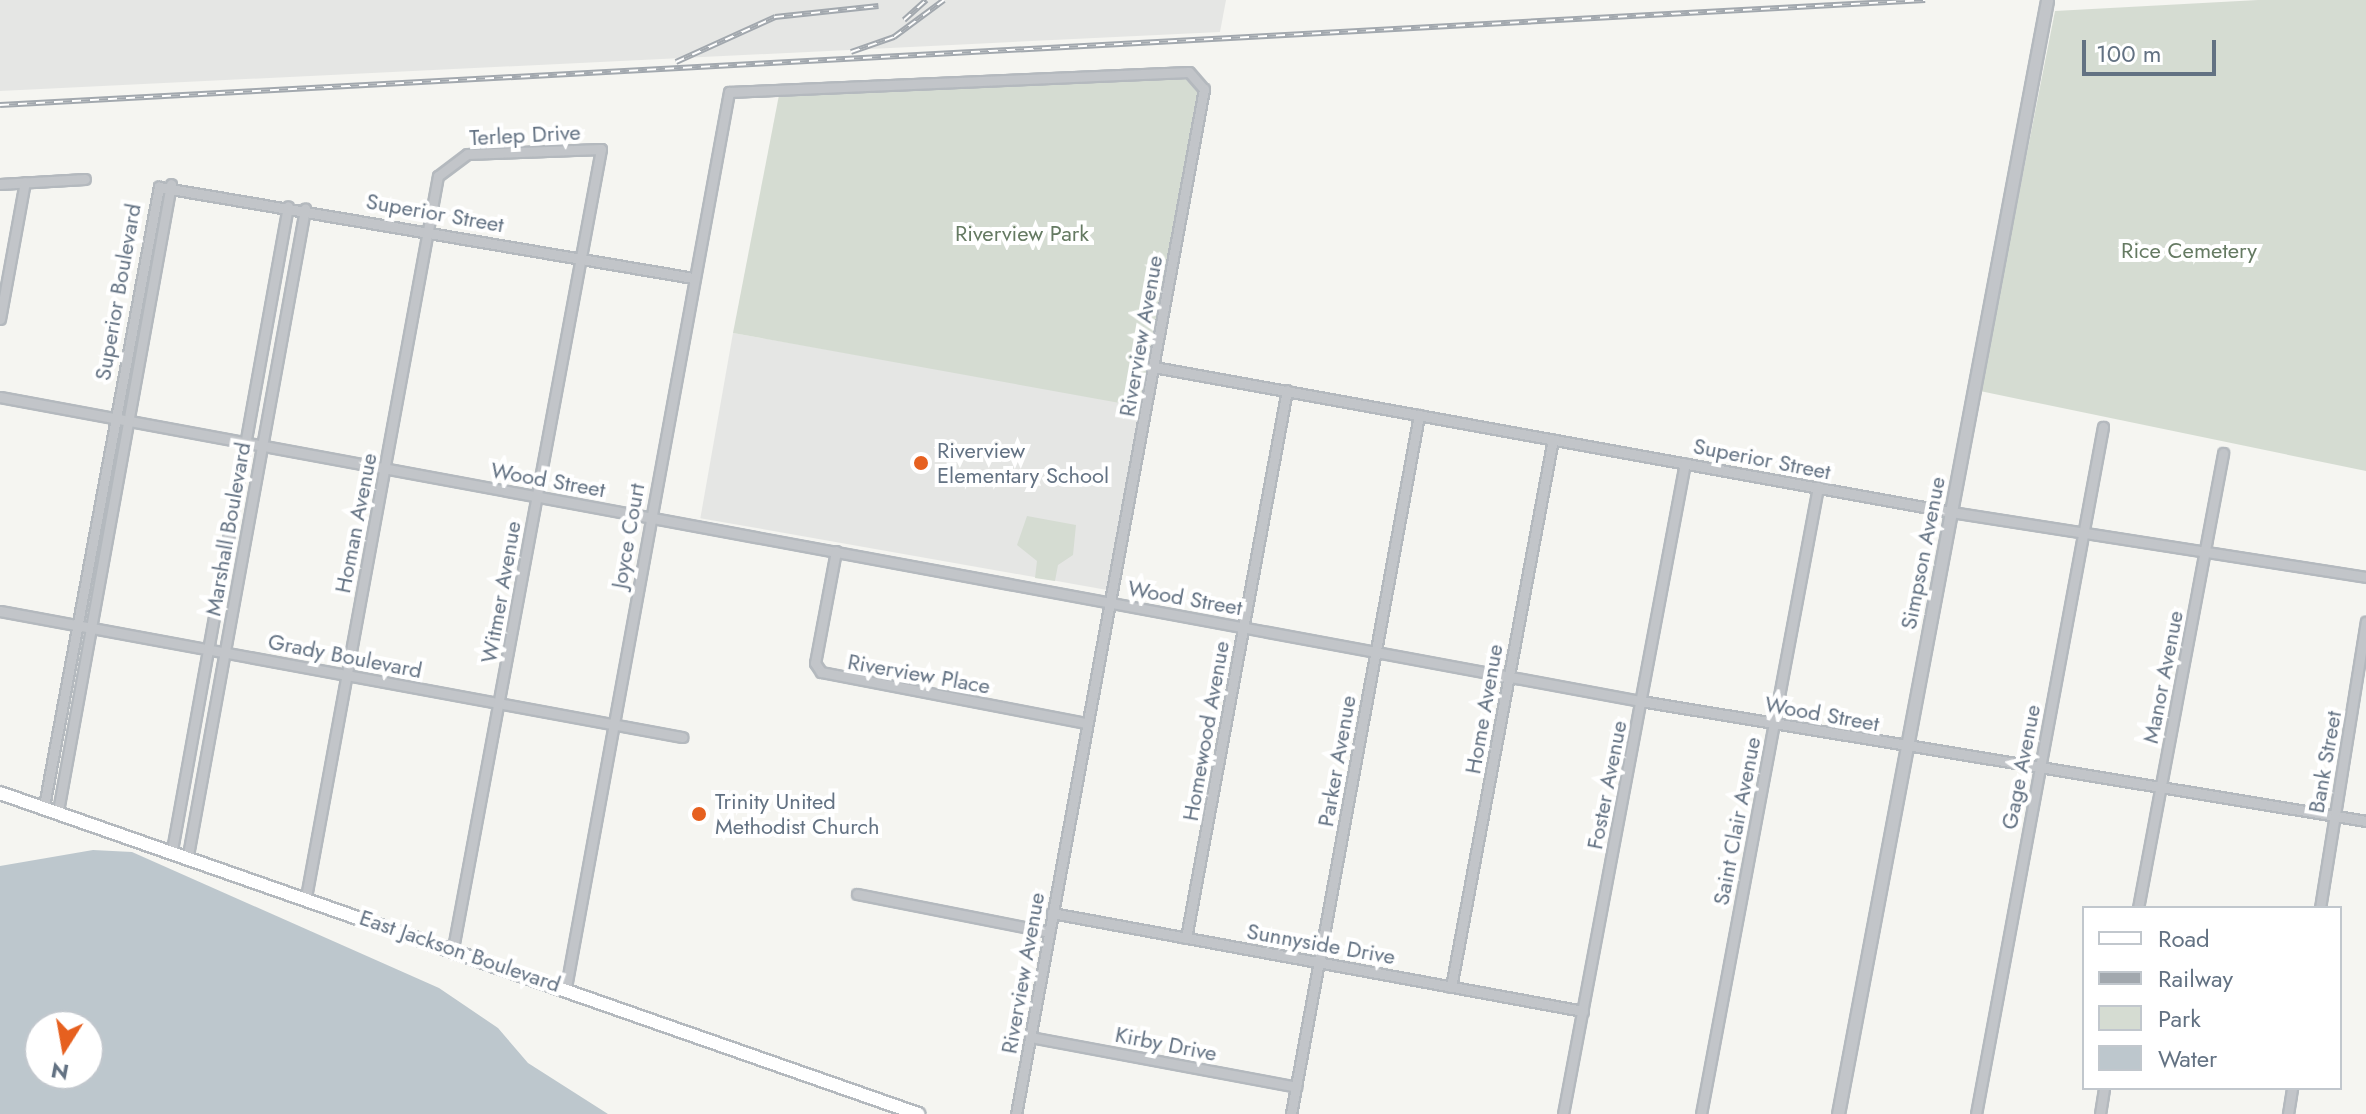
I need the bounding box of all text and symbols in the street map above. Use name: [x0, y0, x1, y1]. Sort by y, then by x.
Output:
scale bar: [2086, 24, 2220, 74]
text: 100 m: [2096, 36, 2162, 71]
street label: Terlep Drive: [469, 119, 581, 151]
street label: Superior Street: [364, 188, 506, 238]
street label: Superior Boulevard: [89, 201, 147, 383]
park label: Riverview Park: [955, 221, 1089, 247]
park label: Rice Cemetery: [2121, 238, 2257, 264]
street label: Riverview Avenue: [1114, 253, 1168, 419]
street label: Superior Street: [1691, 433, 1833, 485]
place label: Riverview Elementary School: [937, 437, 1109, 488]
street label: Marshall Boulevard: [200, 440, 256, 618]
street label: Homan Avenue: [329, 451, 383, 595]
marker: Riverview Elementary School: [912, 454, 930, 472]
street label: Wood Street: [489, 457, 607, 503]
street label: Simpson Avenue: [1895, 474, 1951, 632]
street label: Joyce Court: [606, 481, 650, 591]
street label: Witmer Avenue: [476, 519, 526, 665]
street label: Wood Street: [1126, 575, 1244, 621]
street label: Manor Avenue: [2137, 608, 2189, 746]
street label: Grady Boulevard: [266, 628, 424, 684]
street label: Homewood Avenue: [1177, 639, 1235, 823]
street label: Home Avenue: [1460, 642, 1508, 776]
street label: Riverview Place: [846, 648, 992, 700]
street label: Wood Street: [1763, 691, 1881, 737]
street label: Parker Avenue: [1312, 693, 1362, 829]
street label: Gage Avenue: [1996, 702, 2046, 832]
street label: Bank Street: [2303, 709, 2347, 815]
street label: Foster Avenue: [1582, 718, 1632, 852]
street label: Saint Clair Avenue: [1708, 735, 1766, 907]
place label: Trinity United Methodist Church: [715, 788, 879, 840]
marker: Trinity United Methodist Church: [690, 805, 708, 823]
street label: Riverview Avenue: [996, 890, 1050, 1056]
street label: East Jackson Boulevard: [356, 904, 564, 998]
legend: [2082, 906, 2342, 1090]
street label: Sunnyside Drive: [1245, 918, 1397, 970]
text: Road: [2158, 921, 2210, 956]
text: Railway: [2158, 961, 2233, 996]
text: Park: [2158, 1001, 2201, 1036]
north arrow: [24, 1010, 104, 1090]
street label: Kirby Drive: [1113, 1021, 1219, 1067]
text: Water: [2158, 1041, 2217, 1076]
text: N: [48, 1054, 71, 1089]

